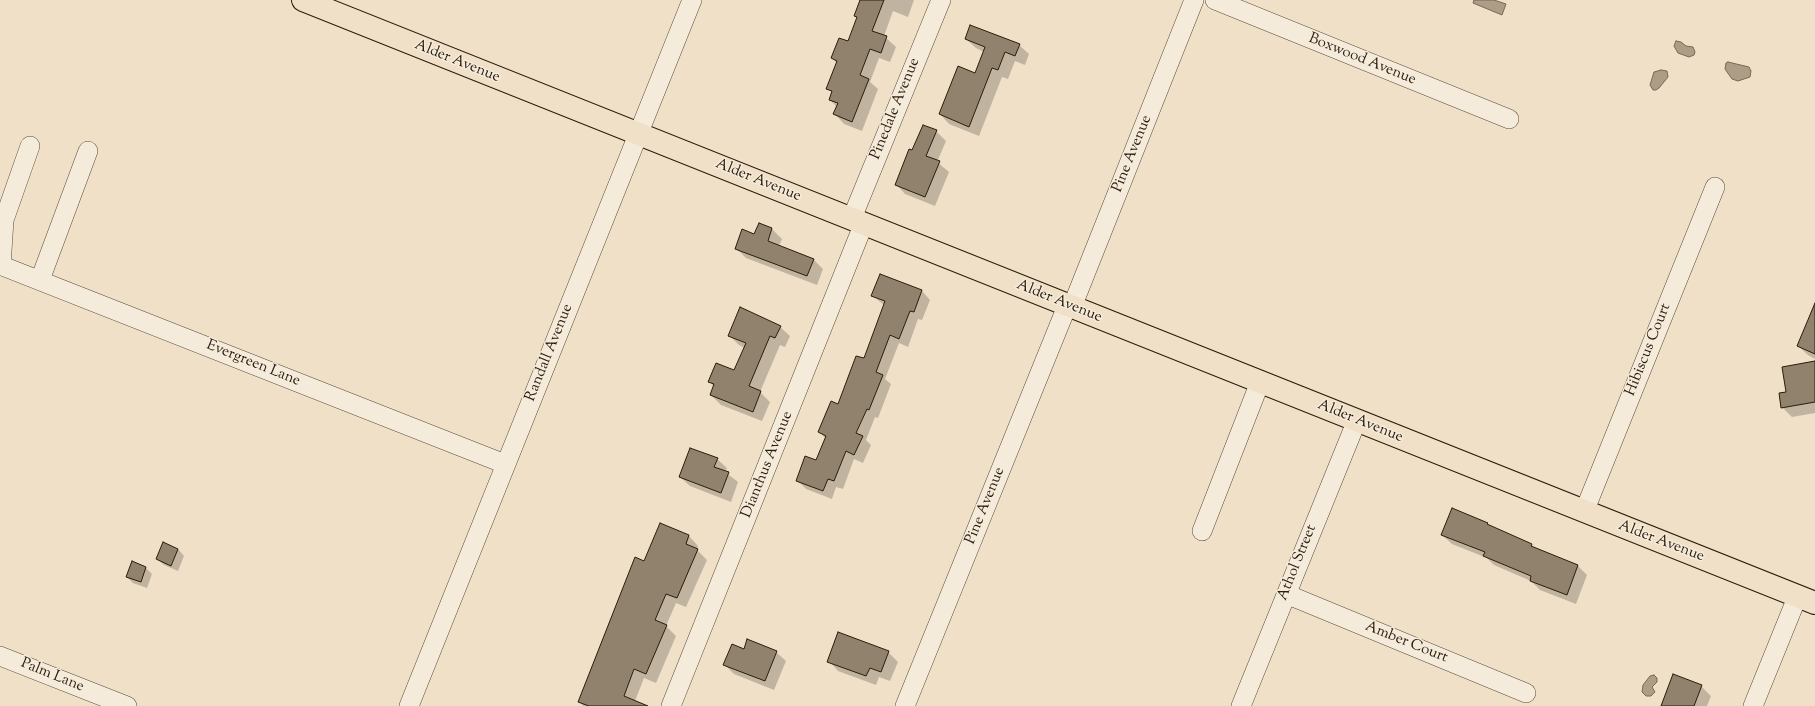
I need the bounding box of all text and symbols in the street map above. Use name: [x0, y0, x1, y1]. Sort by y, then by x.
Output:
street label: Boxwood Avenue: [1306, 30, 1418, 90]
street label: Alder Avenue: [412, 37, 502, 87]
street label: Pinedale Avenue: [867, 56, 925, 162]
street label: Pine Avenue: [1109, 113, 1157, 195]
street label: Alder Avenue: [713, 156, 803, 206]
street label: Alder Avenue: [1014, 277, 1104, 327]
street label: Hibiscus Court: [1622, 301, 1676, 399]
street label: Randall Avenue: [522, 302, 578, 404]
street label: Evergreen Lane: [203, 337, 303, 391]
street label: Alder Avenue: [1315, 397, 1405, 447]
street label: Dianthus Avenue: [738, 409, 798, 521]
street label: Pine Avenue: [962, 465, 1010, 547]
street label: Alder Avenue: [1616, 517, 1706, 567]
street label: Athol Street: [1275, 523, 1321, 603]
street label: Amber Court: [1362, 618, 1450, 668]
street label: Palm Lane: [18, 655, 86, 697]

